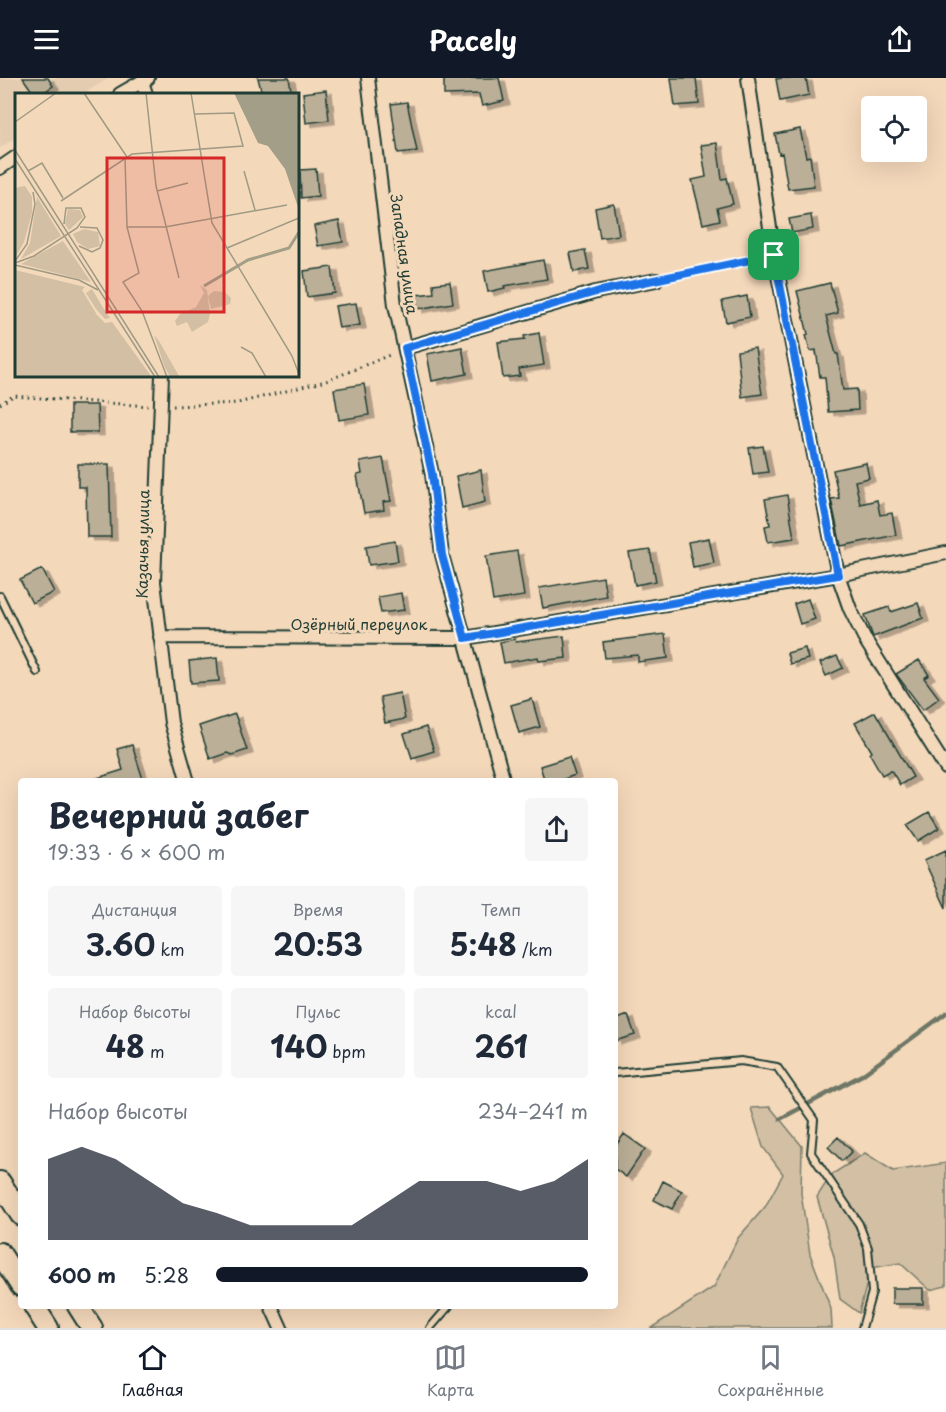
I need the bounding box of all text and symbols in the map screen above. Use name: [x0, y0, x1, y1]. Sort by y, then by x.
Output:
text: Pacely: [429, 19, 517, 60]
icon: menu: [30, 23, 63, 56]
icon: share: [883, 23, 916, 56]
inset map: [15, 93, 298, 376]
map controls: [861, 96, 927, 162]
button: locate: [861, 96, 927, 162]
street label: Западная улица: [385, 193, 425, 316]
pin: [748, 229, 799, 280]
icon: arrive: [757, 238, 790, 271]
street label: Казачья улица: [130, 489, 154, 599]
street label: Озёрный переулок: [291, 612, 427, 635]
text: Вечерний забег: [48, 789, 308, 839]
button: share: [525, 798, 588, 861]
text: 19:33 · 6 × 600 m: [48, 837, 225, 867]
text: Дистанция: [93, 897, 177, 921]
text: Время: [292, 897, 344, 921]
text: Темп: [481, 897, 521, 921]
text: 3.60: [85, 921, 155, 966]
text: 20:53: [273, 921, 363, 966]
text: 5:48: [449, 921, 517, 966]
text: km: [155, 937, 185, 961]
text: /km: [517, 937, 553, 961]
text: Набор высоты: [79, 999, 191, 1023]
text: Пульс: [295, 999, 341, 1023]
text: kcal: [485, 999, 517, 1023]
text: 48: [105, 1023, 145, 1068]
text: 140: [270, 1023, 327, 1068]
text: 261: [474, 1023, 528, 1068]
text: m: [145, 1039, 165, 1063]
text: bpm: [327, 1039, 366, 1063]
text: Набор высоты: [48, 1096, 188, 1126]
text: 234–241 m: [478, 1096, 588, 1126]
text: 600 m: [48, 1260, 116, 1290]
text: 5:28: [144, 1260, 189, 1290]
tab: Главная: [122, 1341, 184, 1401]
tab: Карта: [427, 1341, 474, 1401]
tab: Сохранённые: [717, 1341, 824, 1401]

